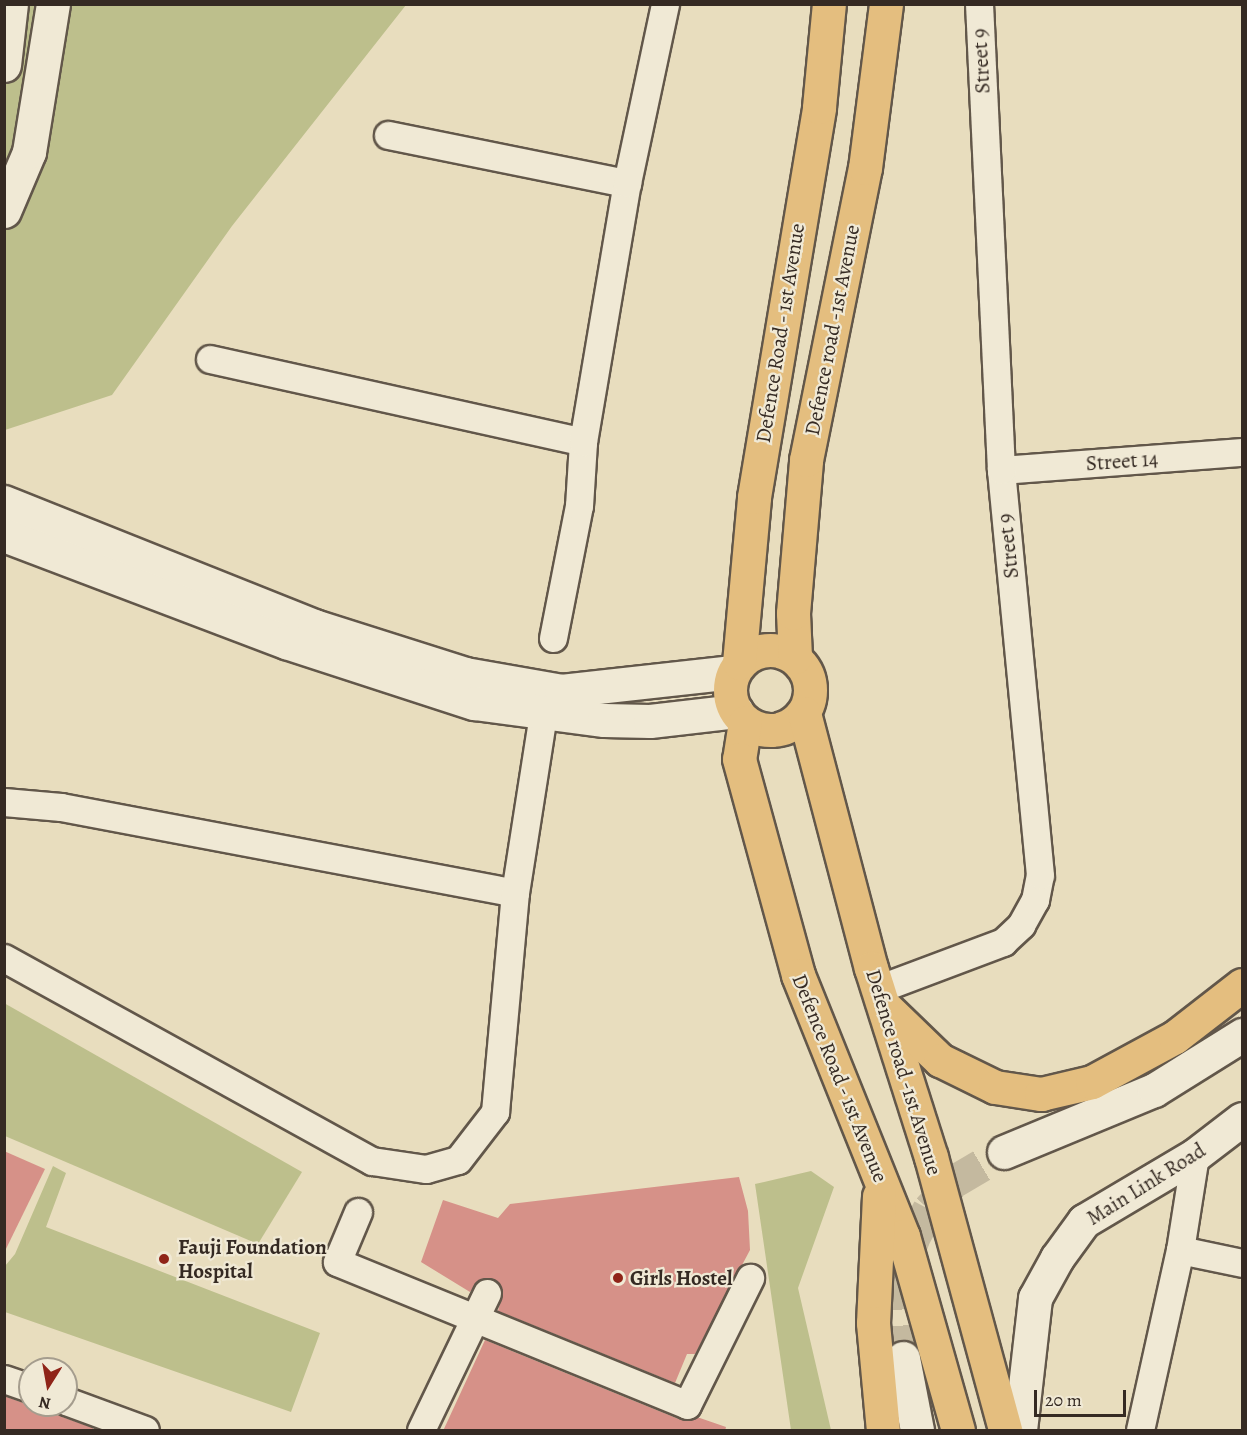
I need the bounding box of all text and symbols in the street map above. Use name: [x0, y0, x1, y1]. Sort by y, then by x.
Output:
street label: Street 9: [967, 28, 995, 94]
street label: Defence Road - 1st Avenue: [750, 221, 810, 445]
street label: Defence road -1st Avenue: [799, 222, 865, 438]
street label: Street 14: [1085, 446, 1159, 476]
street label: Street 9: [992, 512, 1024, 580]
street label: Defence road -1st Avenue: [861, 966, 947, 1178]
street label: Defence Road - 1st Avenue: [787, 970, 893, 1186]
street label: Main Link Road: [1082, 1137, 1210, 1231]
place label: Fauji Foundation Hospital: [178, 1234, 327, 1284]
marker: Fauji Foundation Hospital: [155, 1250, 173, 1268]
place label: Girls Hostel: [630, 1265, 732, 1291]
marker: Girls Hostel: [611, 1271, 625, 1285]
north arrow: [18, 1357, 78, 1417]
scale bar: [1037, 1378, 1128, 1416]
text: 20 m: [1045, 1388, 1082, 1412]
text: N: [37, 1391, 53, 1415]

